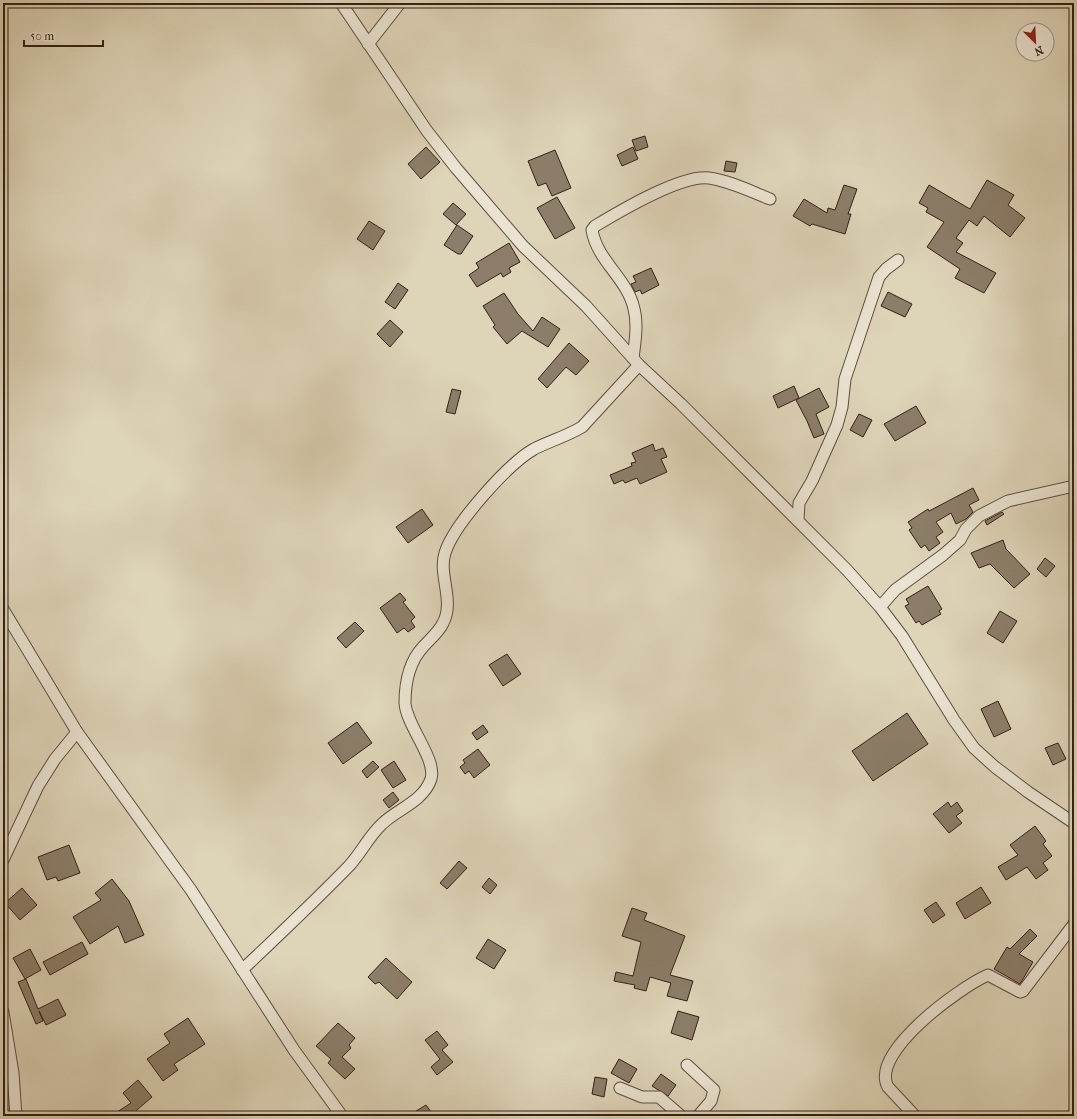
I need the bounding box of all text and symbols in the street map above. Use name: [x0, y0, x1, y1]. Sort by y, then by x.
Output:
scale bar: [24, 22, 103, 48]
north arrow: [1015, 22, 1055, 62]
text: 50 m: [30, 29, 54, 43]
text: N: [1032, 43, 1045, 59]

